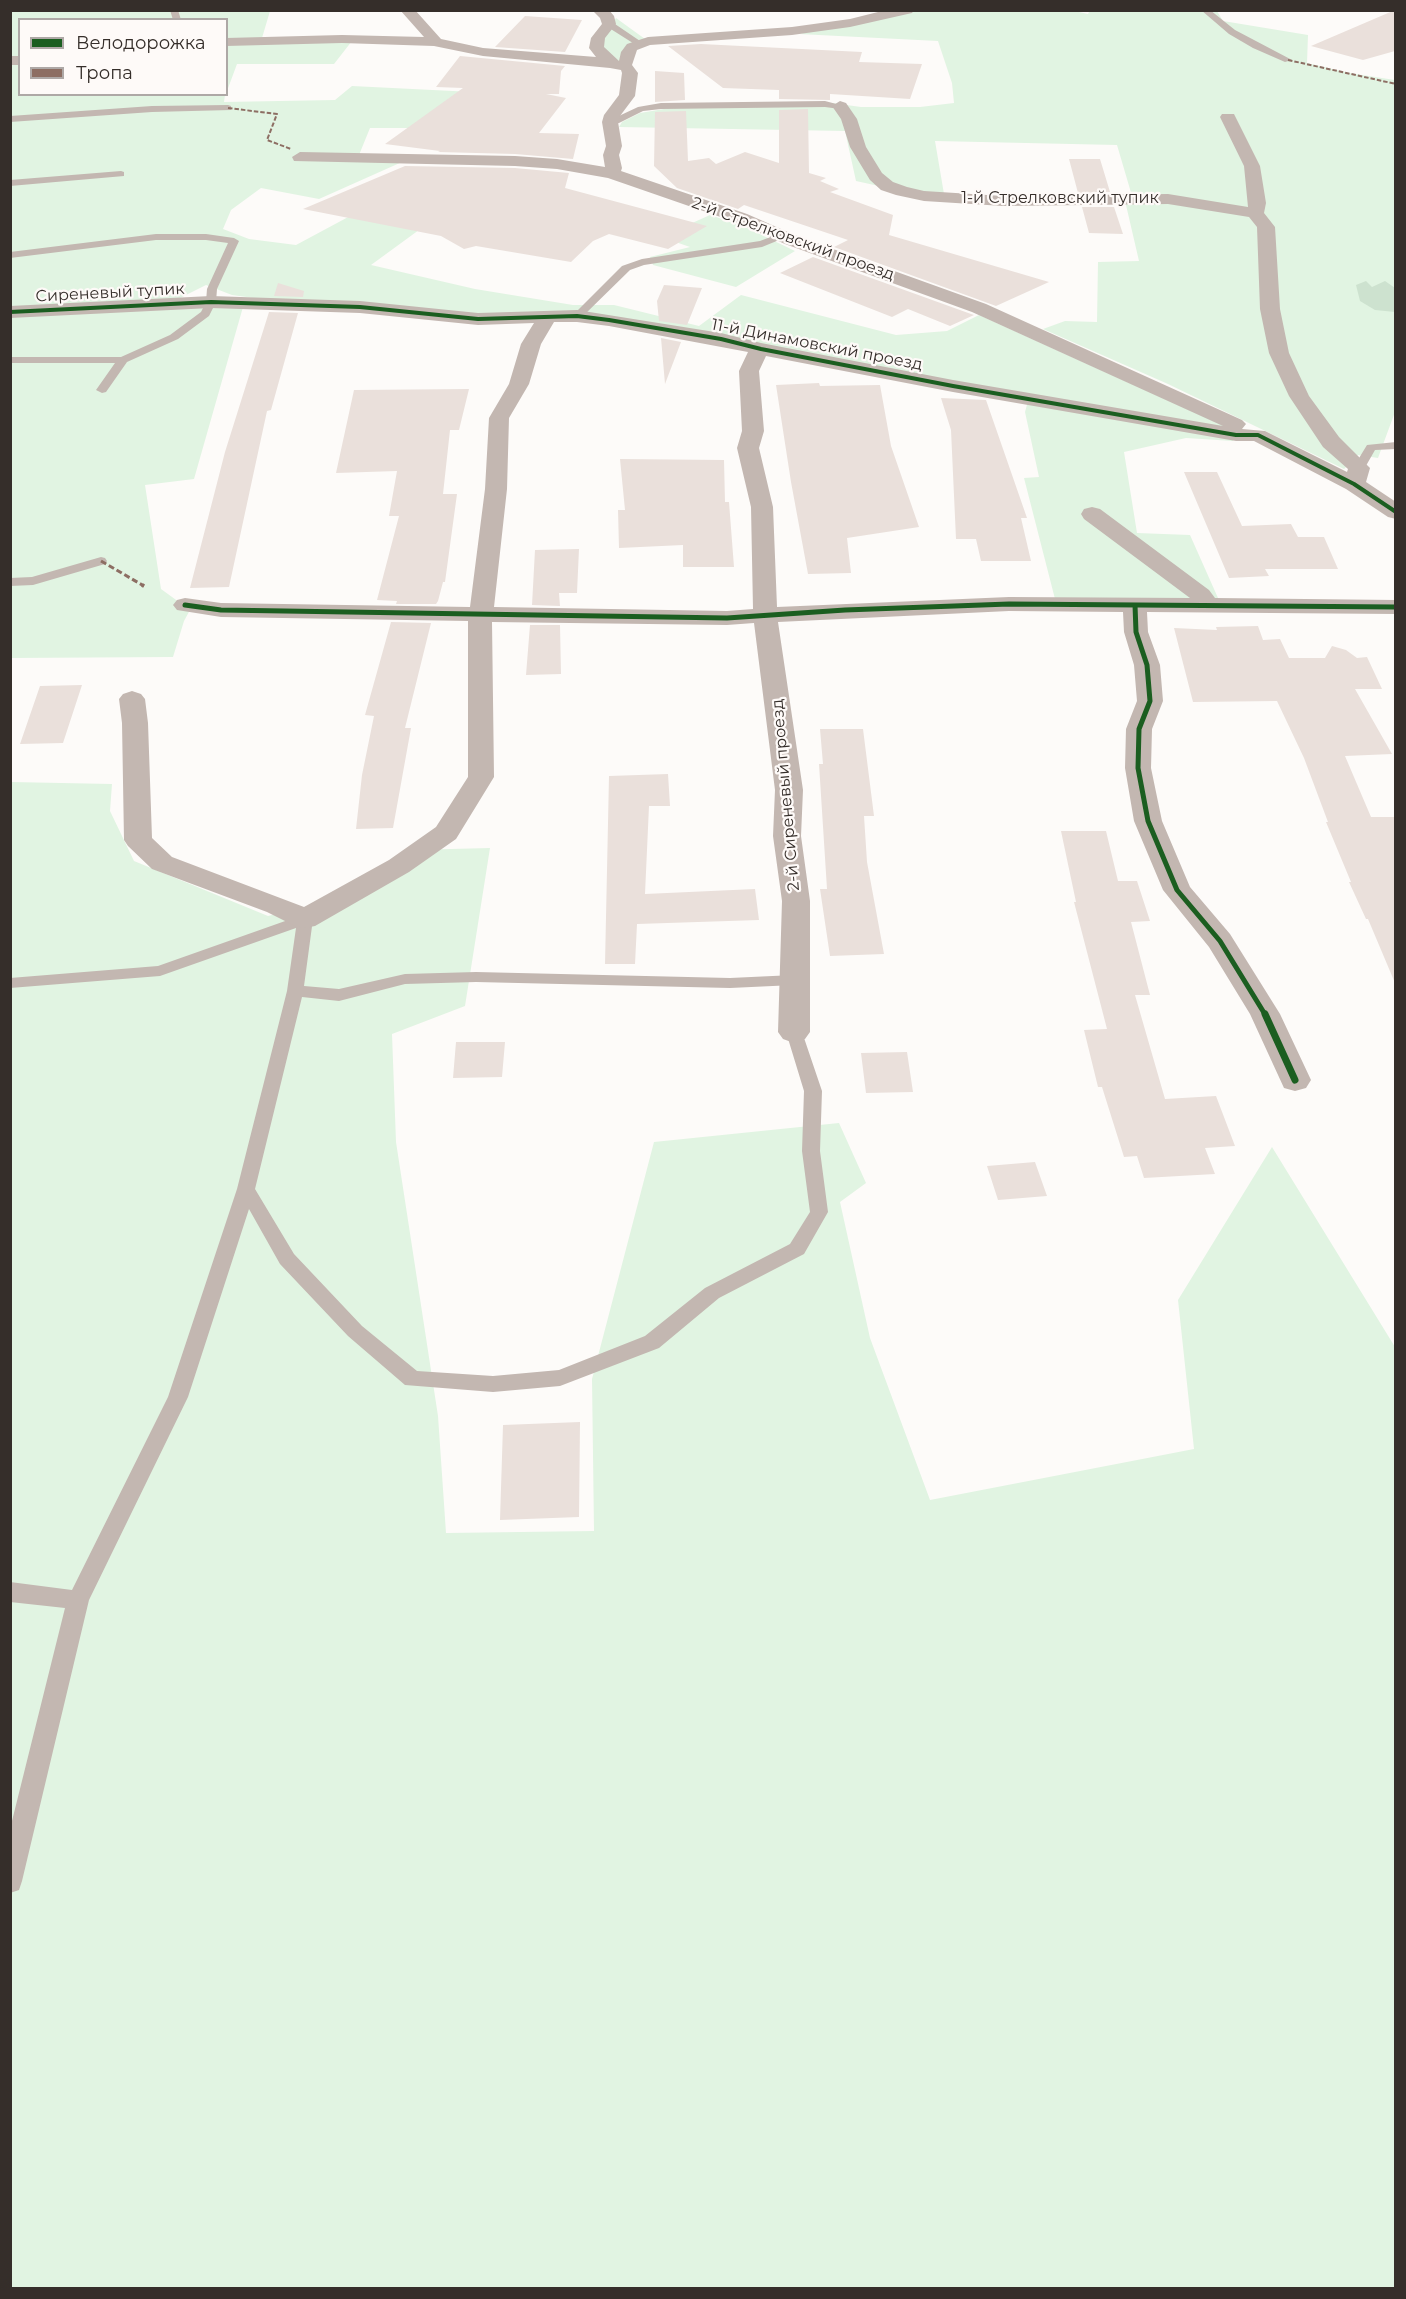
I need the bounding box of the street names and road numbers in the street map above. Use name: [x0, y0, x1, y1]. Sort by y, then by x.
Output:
street label: 1-й Стрелковский тупик: [961, 188, 1159, 208]
street label: 2-й Стрелковский проезд: [689, 193, 897, 285]
street label: Сиреневый тупик: [35, 280, 185, 306]
street label: 11-й Динамовский проезд: [710, 315, 924, 375]
street label: 2-й Сиреневый проезд: [768, 698, 804, 892]

